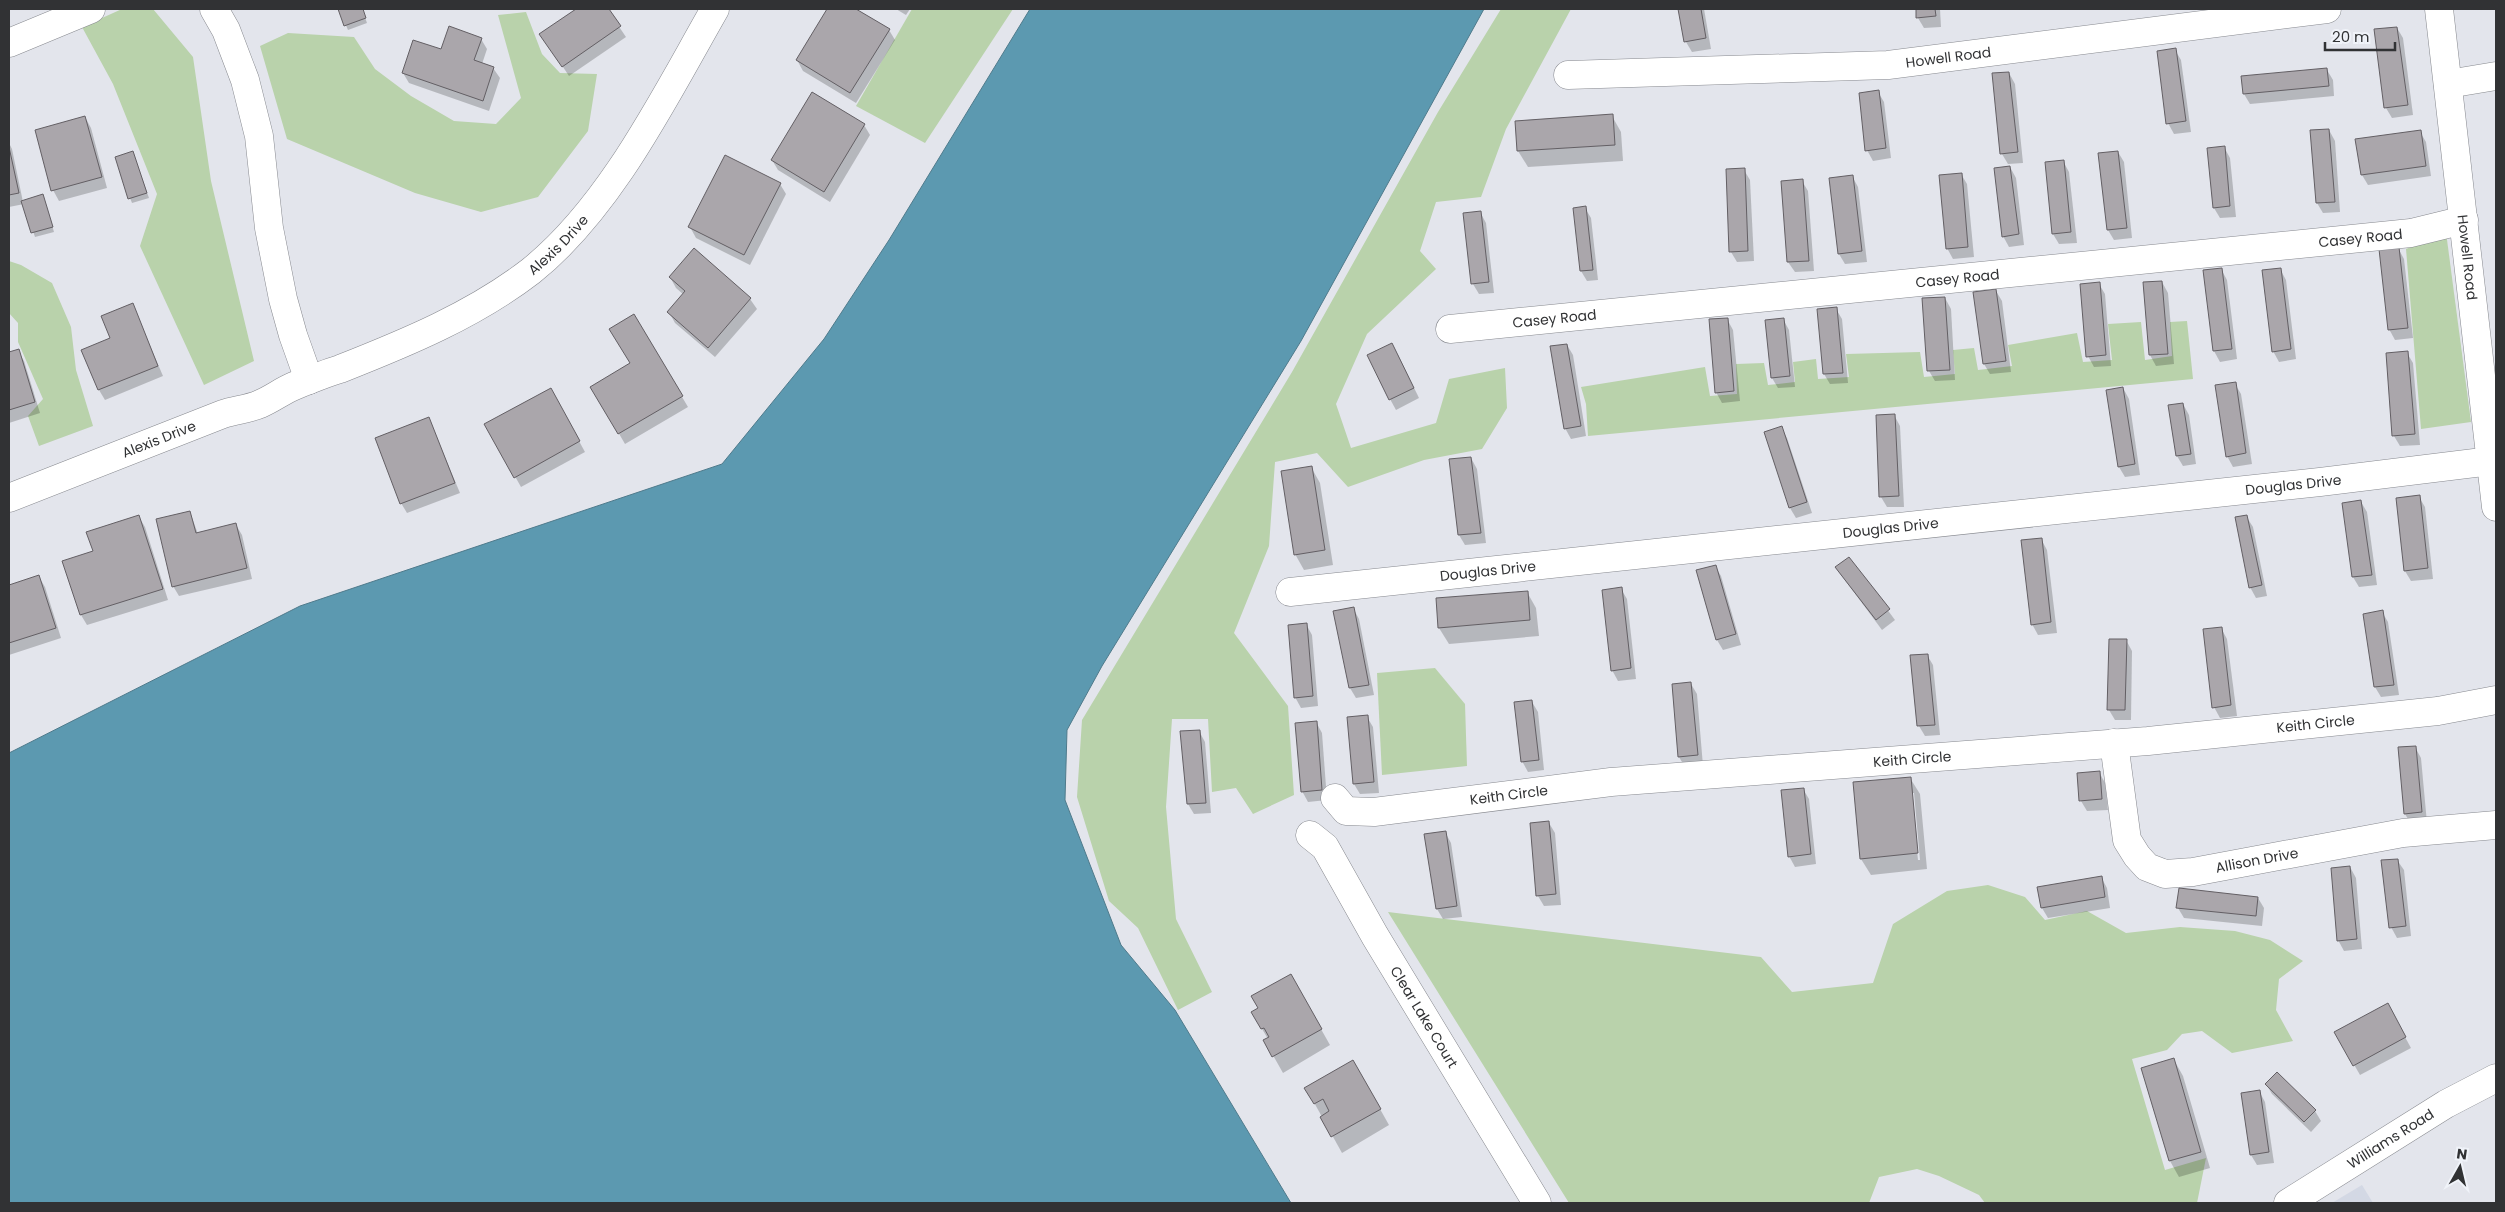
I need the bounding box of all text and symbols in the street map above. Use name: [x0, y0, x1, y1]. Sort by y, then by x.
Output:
scale bar: [2325, 20, 2395, 52]
text: 20 m: [2332, 26, 2370, 47]
street label: Howell Road: [1904, 42, 1992, 73]
street label: Alexis Drive: [524, 210, 593, 279]
street label: Howell Road: [2453, 214, 2482, 301]
street label: Casey Road: [2318, 224, 2403, 252]
street label: Casey Road: [1915, 264, 2000, 292]
street label: Casey Road: [1512, 304, 1597, 333]
street label: Alexis Drive: [119, 416, 199, 463]
street label: Douglas Drive: [2244, 469, 2343, 500]
street label: Douglas Drive: [1842, 513, 1940, 543]
street label: Douglas Drive: [1439, 556, 1537, 586]
street label: Keith Circle: [2276, 710, 2356, 738]
street label: Keith Circle: [1872, 746, 1952, 772]
street label: Keith Circle: [1469, 780, 1549, 810]
street label: Allison Drive: [2214, 843, 2300, 878]
street label: Clear Lake Court: [1386, 962, 1463, 1072]
street label: Williams Road: [2343, 1104, 2438, 1173]
north arrow: [2435, 1142, 2485, 1192]
text: N: [2455, 1143, 2468, 1165]

